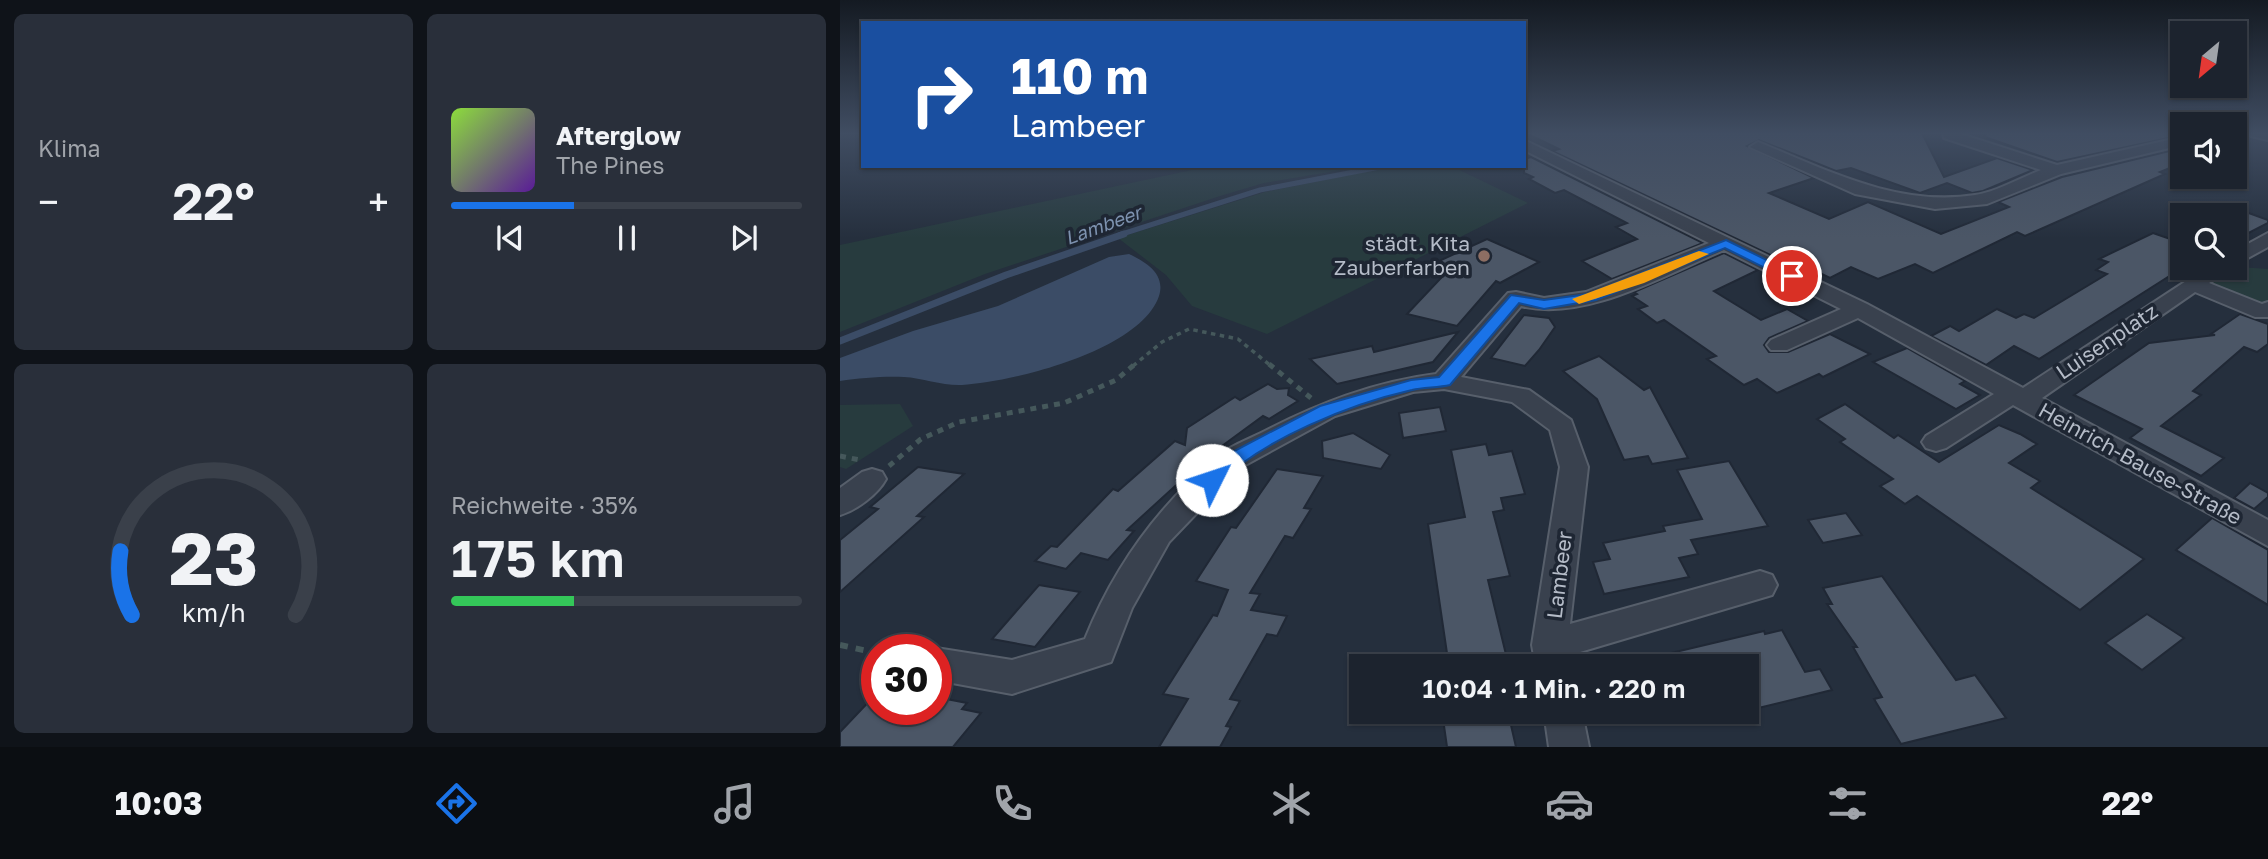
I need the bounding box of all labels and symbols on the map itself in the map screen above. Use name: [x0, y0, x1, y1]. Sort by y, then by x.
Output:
north arrow: [2170, 21, 2247, 98]
water label: Lambeer: [1061, 199, 1147, 249]
place label: städt. Kita Zauberfarben: [1334, 230, 1470, 280]
pin: [1762, 246, 1822, 306]
marker: städt. Kita Zauberfarben: [1476, 248, 1492, 264]
street label: Luisenplatz: [2051, 298, 2162, 385]
street label: Heinrich-Bause-Straße: [2034, 396, 2247, 530]
position arrow: [1175, 443, 1249, 517]
street label: Lambeer: [1541, 530, 1577, 620]
speed limit sign: 30: [861, 634, 952, 725]

